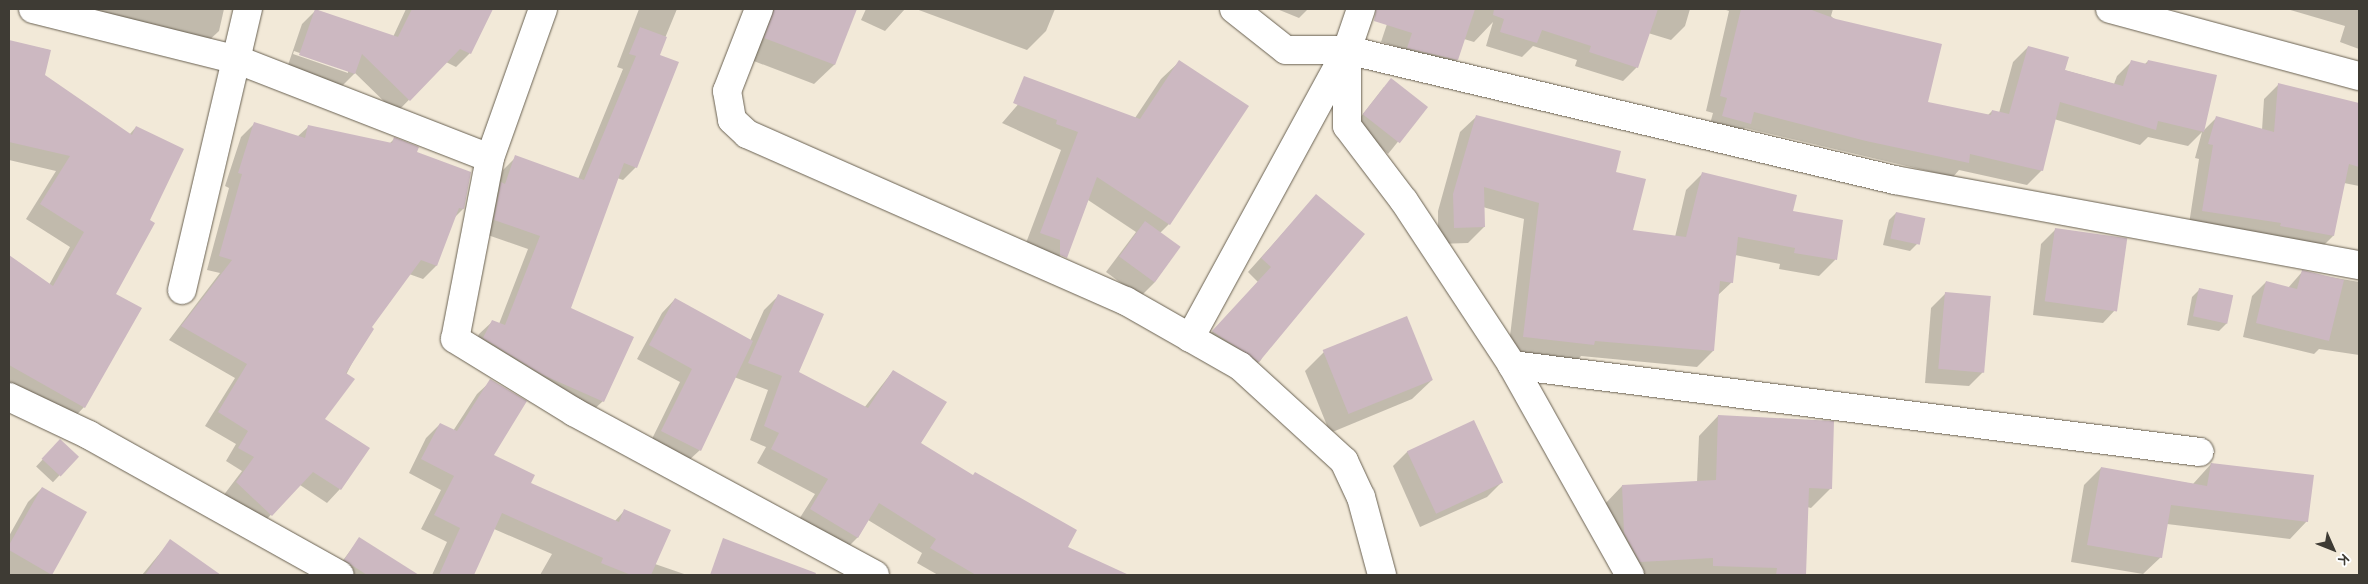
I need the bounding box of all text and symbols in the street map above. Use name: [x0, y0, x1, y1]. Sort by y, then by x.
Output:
north arrow: [2308, 524, 2358, 574]
text: K: [2334, 550, 2353, 569]

